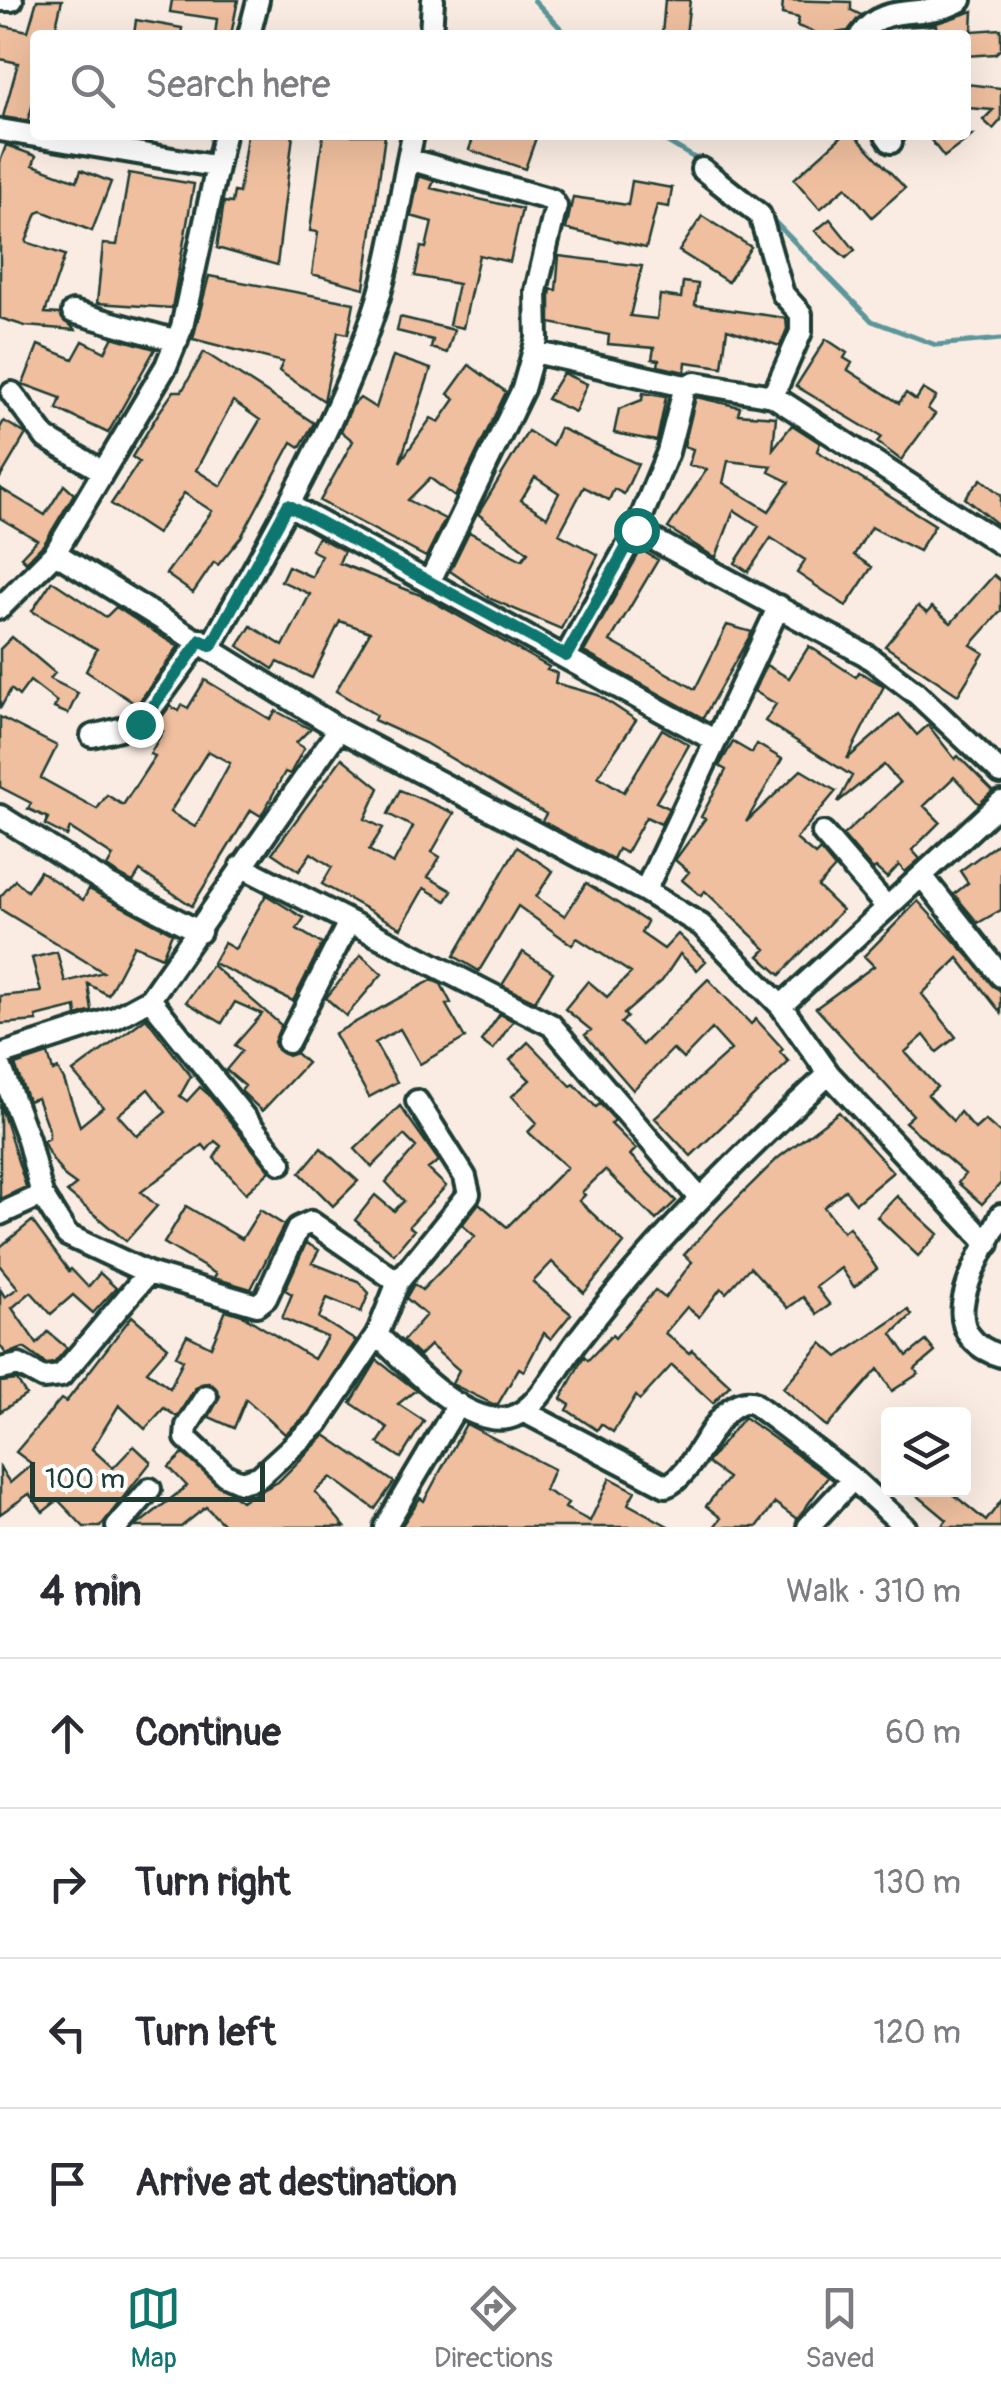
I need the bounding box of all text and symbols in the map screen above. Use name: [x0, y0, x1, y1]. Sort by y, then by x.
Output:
search box: [30, 30, 971, 140]
icon: search: [65, 58, 120, 113]
text: Search here: [145, 61, 331, 109]
route start: [614, 508, 660, 554]
route end: [118, 702, 164, 748]
map controls: [881, 1407, 971, 1497]
button: layers: [881, 1407, 971, 1497]
scale bar: [30, 1457, 265, 1502]
text: 100 m: [45, 1462, 125, 1497]
text: 4 min: [40, 1566, 142, 1618]
text: Walk · 310 m: [786, 1572, 961, 1612]
icon: ahead: [40, 1706, 95, 1761]
text: Continue: [135, 1709, 281, 1757]
text: 60 m: [885, 1713, 961, 1753]
icon: right: [40, 1856, 95, 1911]
text: Turn right: [135, 1859, 290, 1907]
text: 130 m: [873, 1863, 961, 1903]
icon: left: [40, 2006, 95, 2061]
text: Turn left: [135, 2009, 276, 2057]
text: 120 m: [873, 2013, 961, 2053]
icon: arrive: [40, 2156, 95, 2211]
text: Arrive at destination: [135, 2159, 457, 2207]
tab: Map: [126, 2281, 181, 2376]
tab: Directions: [434, 2281, 553, 2376]
tab: Saved: [805, 2281, 875, 2376]

